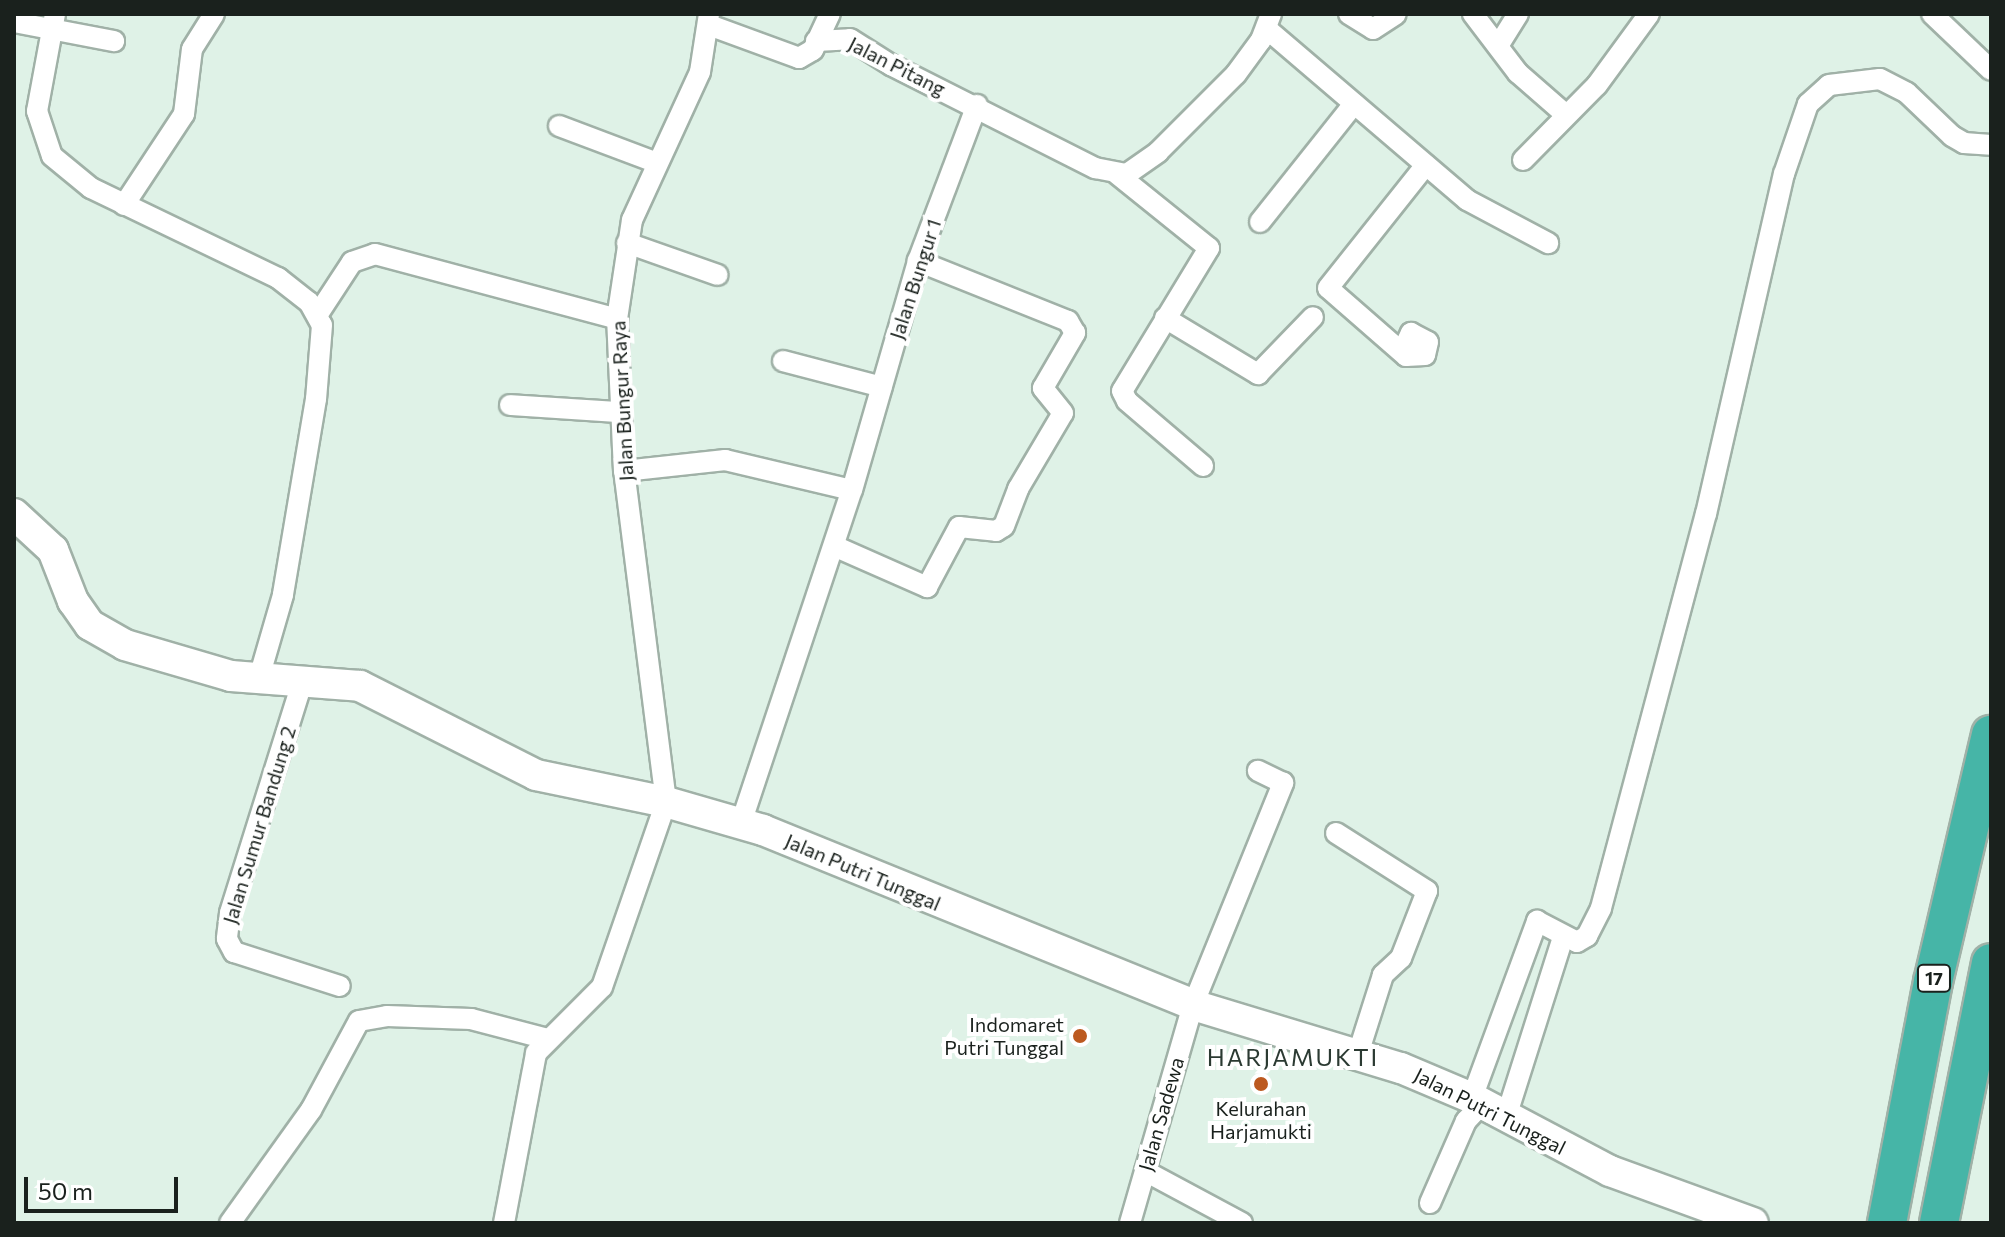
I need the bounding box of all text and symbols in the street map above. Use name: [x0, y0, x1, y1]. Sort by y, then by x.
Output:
street label: Jalan Pitang: [844, 31, 950, 101]
street label: Jalan Bungur 1: [884, 216, 946, 342]
street label: Jalan Bungur Raya: [606, 320, 638, 482]
street label: Jalan Sumur Bandung 2: [218, 723, 300, 927]
street label: Jalan Putri Tunggal: [782, 828, 944, 916]
road number: 17: [1916, 964, 1952, 992]
place label: Indomaret Putri Tunggal: [944, 1012, 1064, 1059]
marker: Indomaret Putri Tunggal: [1071, 1027, 1089, 1045]
district label: HARJAMUKTI: [1207, 1043, 1379, 1071]
street label: Jalan Sadewa: [1133, 1054, 1189, 1174]
street label: Jalan Putri Tunggal: [1410, 1062, 1570, 1160]
marker: Kelurahan Harjamukti: [1252, 1075, 1270, 1093]
place label: Kelurahan Harjamukti: [1210, 1096, 1312, 1143]
scale bar: [28, 1161, 182, 1211]
text: 50 m: [38, 1176, 93, 1205]

